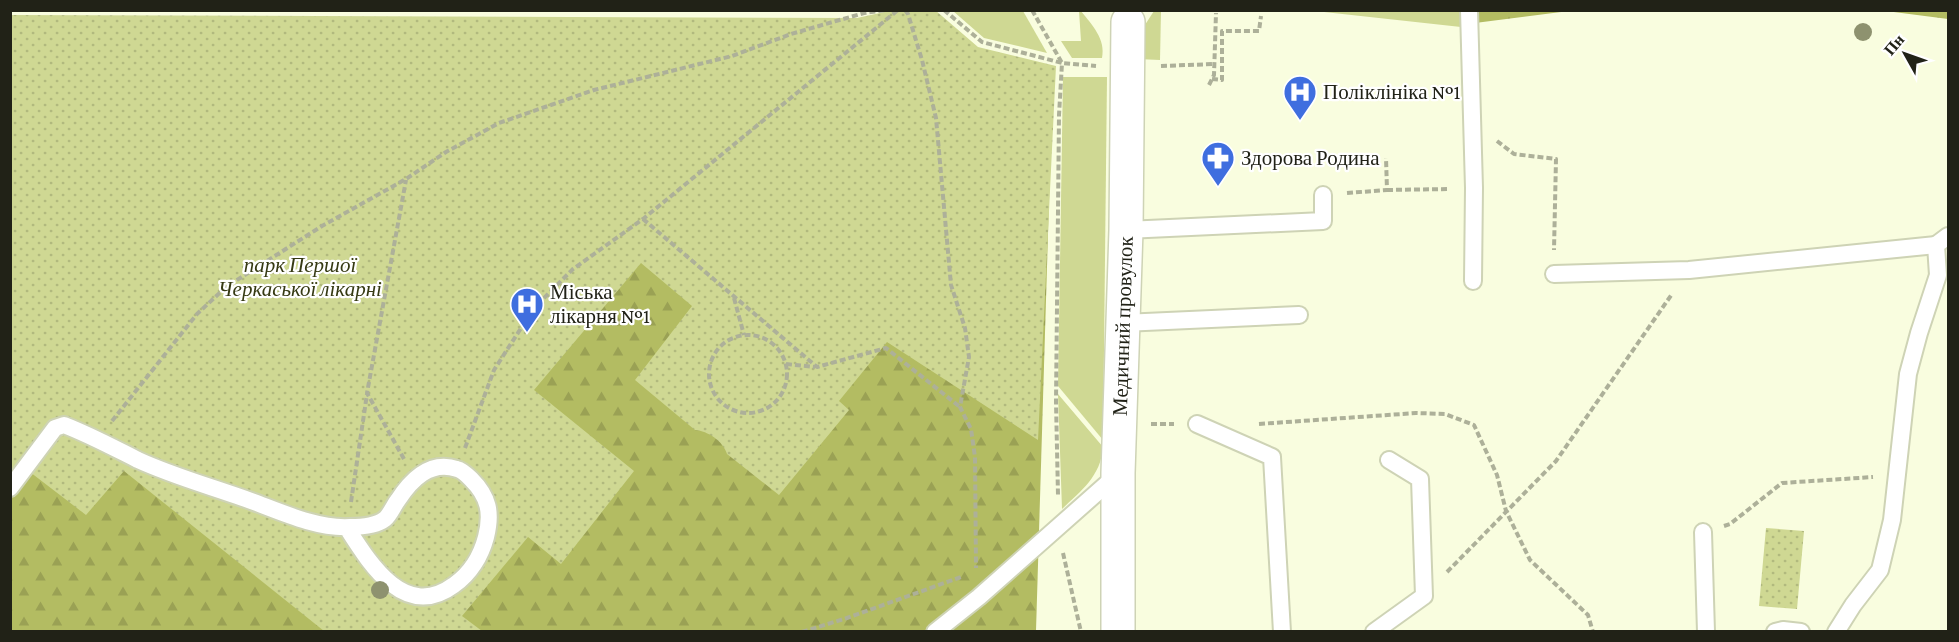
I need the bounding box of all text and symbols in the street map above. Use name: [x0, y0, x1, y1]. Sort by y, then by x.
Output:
north arrow: [1875, 24, 1935, 84]
text: Пн: [1880, 31, 1907, 58]
hospital icon: Поліклініка №1: [1282, 74, 1318, 121]
place label: Поліклініка №1: [1323, 80, 1460, 104]
pharmacy icon: Здорова Родина: [1200, 140, 1236, 187]
place label: Здорова Родина: [1241, 146, 1380, 170]
street label: Медичний провулок: [1108, 235, 1138, 416]
park label: парк Першої Черкаської лікарні: [218, 253, 382, 301]
place label: Міська лікарня №1: [550, 280, 650, 328]
hospital icon: Міська лікарня №1: [509, 286, 545, 333]

